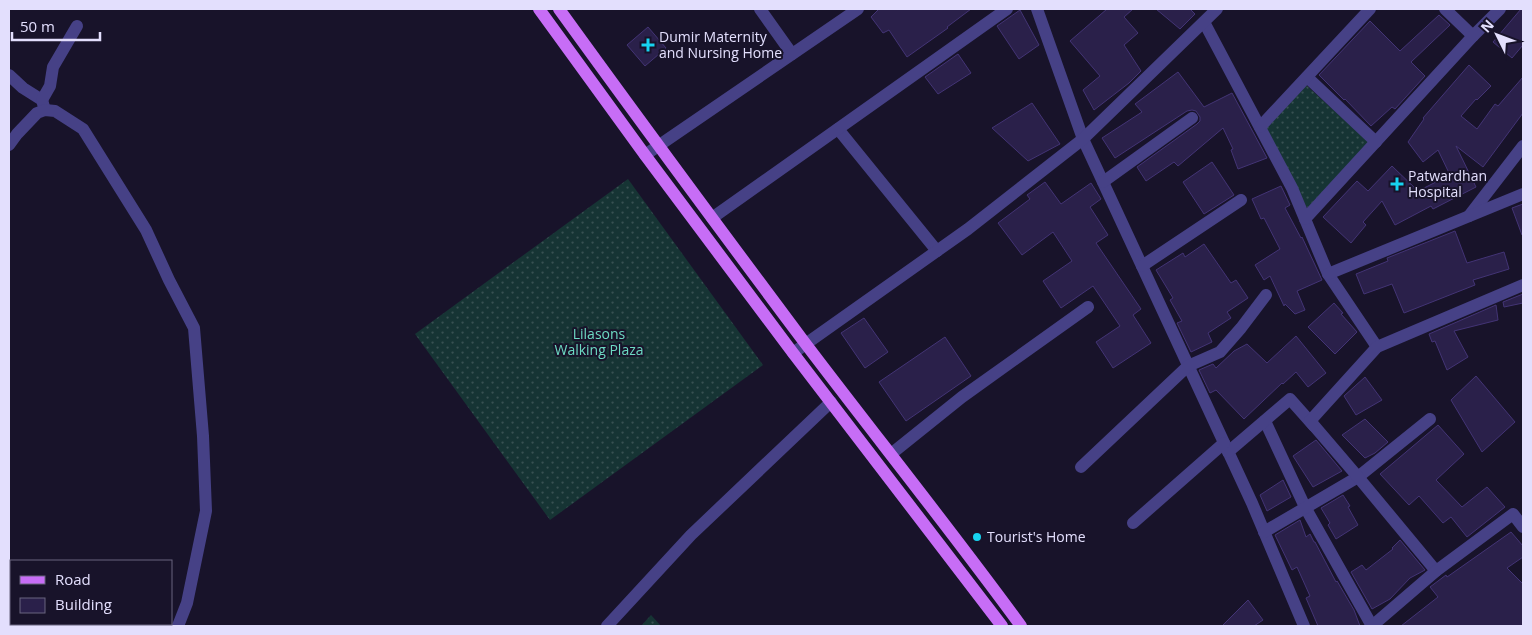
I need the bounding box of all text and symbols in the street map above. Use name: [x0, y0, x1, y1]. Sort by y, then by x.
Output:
scale bar: [12, 10, 100, 42]
north arrow: [1472, 10, 1522, 60]
text: N: [1476, 15, 1498, 37]
text: 50 m: [20, 16, 55, 36]
place label: Dumir Maternity and Nursing Home: [659, 27, 782, 62]
marker: Dumir Maternity and Nursing Home: [641, 38, 655, 52]
place label: Patwardhan Hospital: [1408, 166, 1487, 201]
marker: Patwardhan Hospital: [1390, 177, 1404, 191]
park label: Lilasons Walking Plaza: [554, 324, 644, 359]
place label: Tourist's Home: [987, 527, 1086, 546]
marker: Tourist's Home: [971, 531, 983, 543]
legend: [10, 560, 172, 625]
text: Road: [55, 569, 91, 589]
text: Building: [55, 594, 112, 614]

